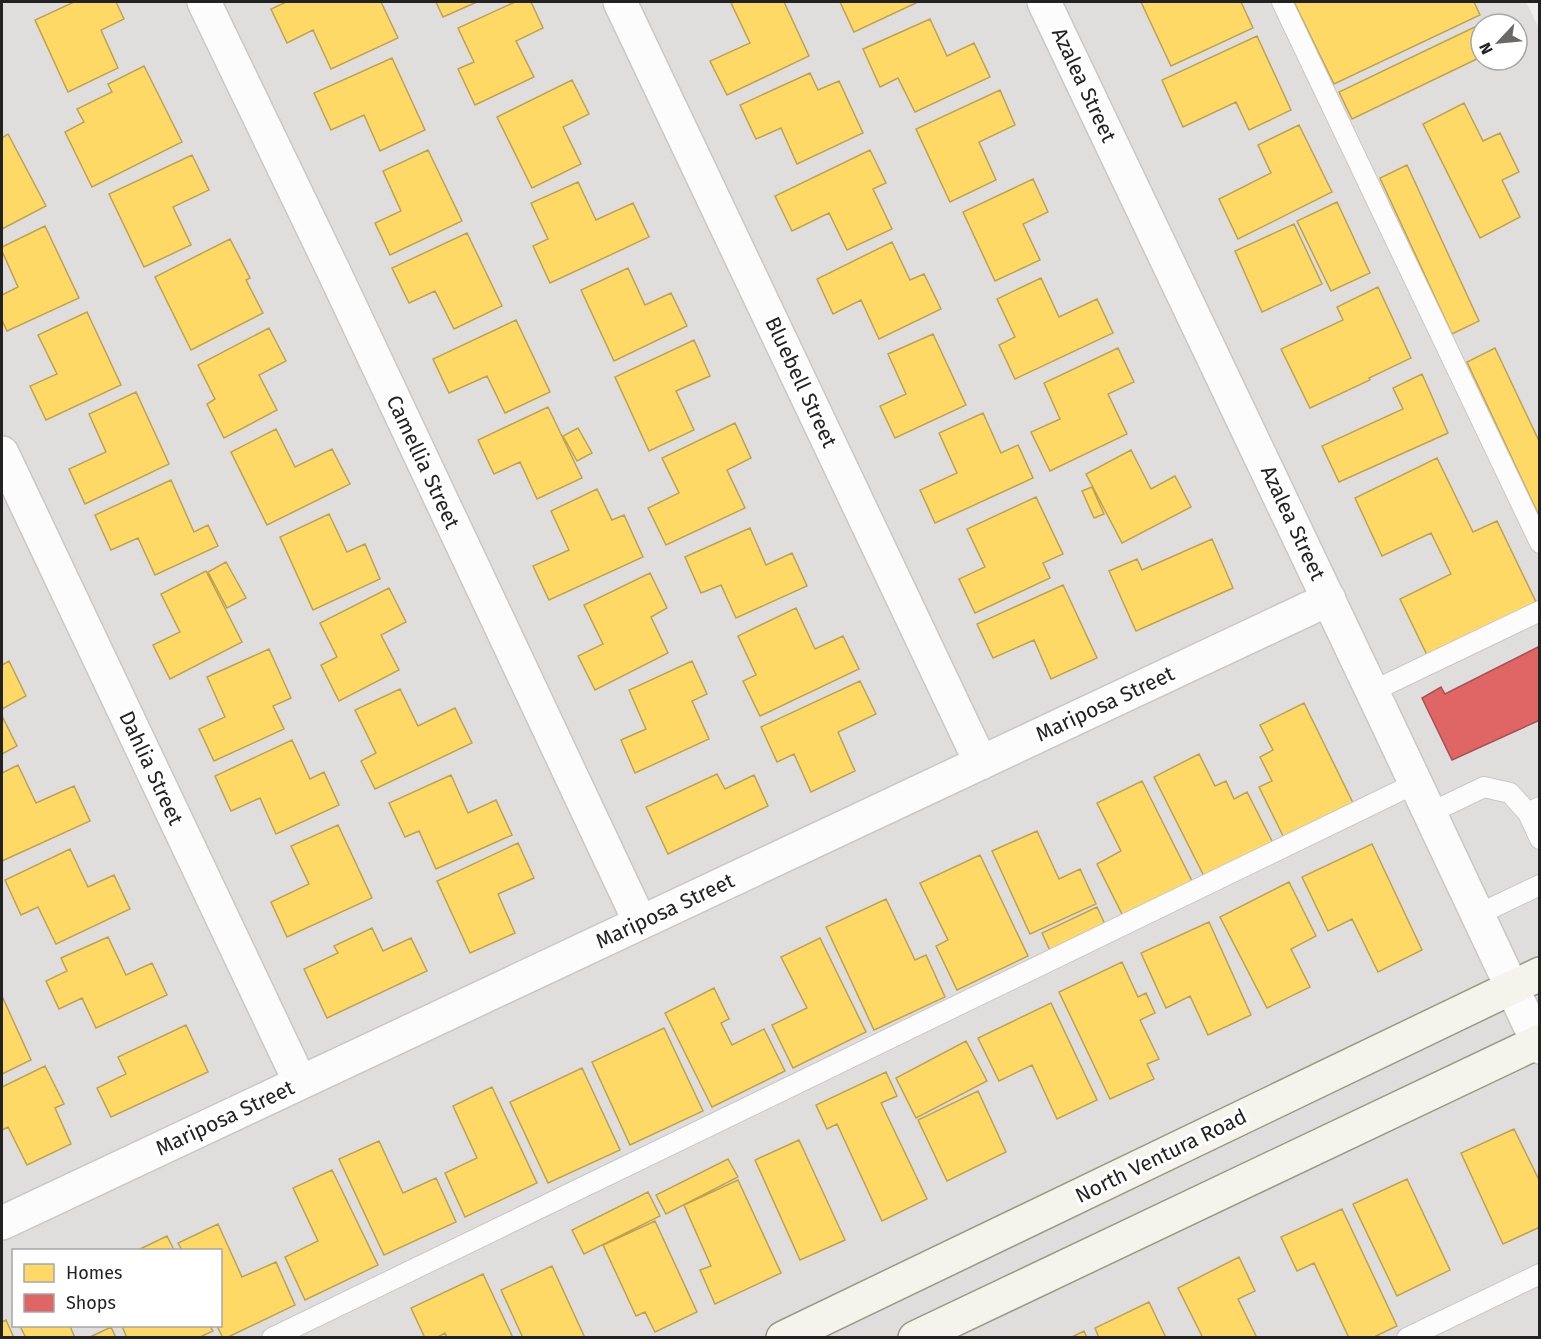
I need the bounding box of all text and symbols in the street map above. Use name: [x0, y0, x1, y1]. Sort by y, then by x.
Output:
north arrow: [1469, 12, 1529, 72]
street label: Azalea Street: [1046, 24, 1122, 147]
text: N: [1475, 39, 1497, 57]
street label: Bluebell Street: [759, 312, 843, 452]
street label: Camellia Street: [381, 391, 466, 533]
street label: Azalea Street: [1255, 462, 1331, 585]
street label: Mariposa Street: [1031, 660, 1179, 747]
street label: Dahlia Street: [113, 707, 189, 830]
street label: Mariposa Street: [591, 867, 739, 954]
street label: Mariposa Street: [151, 1074, 299, 1161]
street label: North Ventura Road: [1071, 1103, 1251, 1209]
legend: [12, 1249, 222, 1327]
text: Homes: [66, 1262, 122, 1284]
text: Shops: [66, 1292, 116, 1314]

